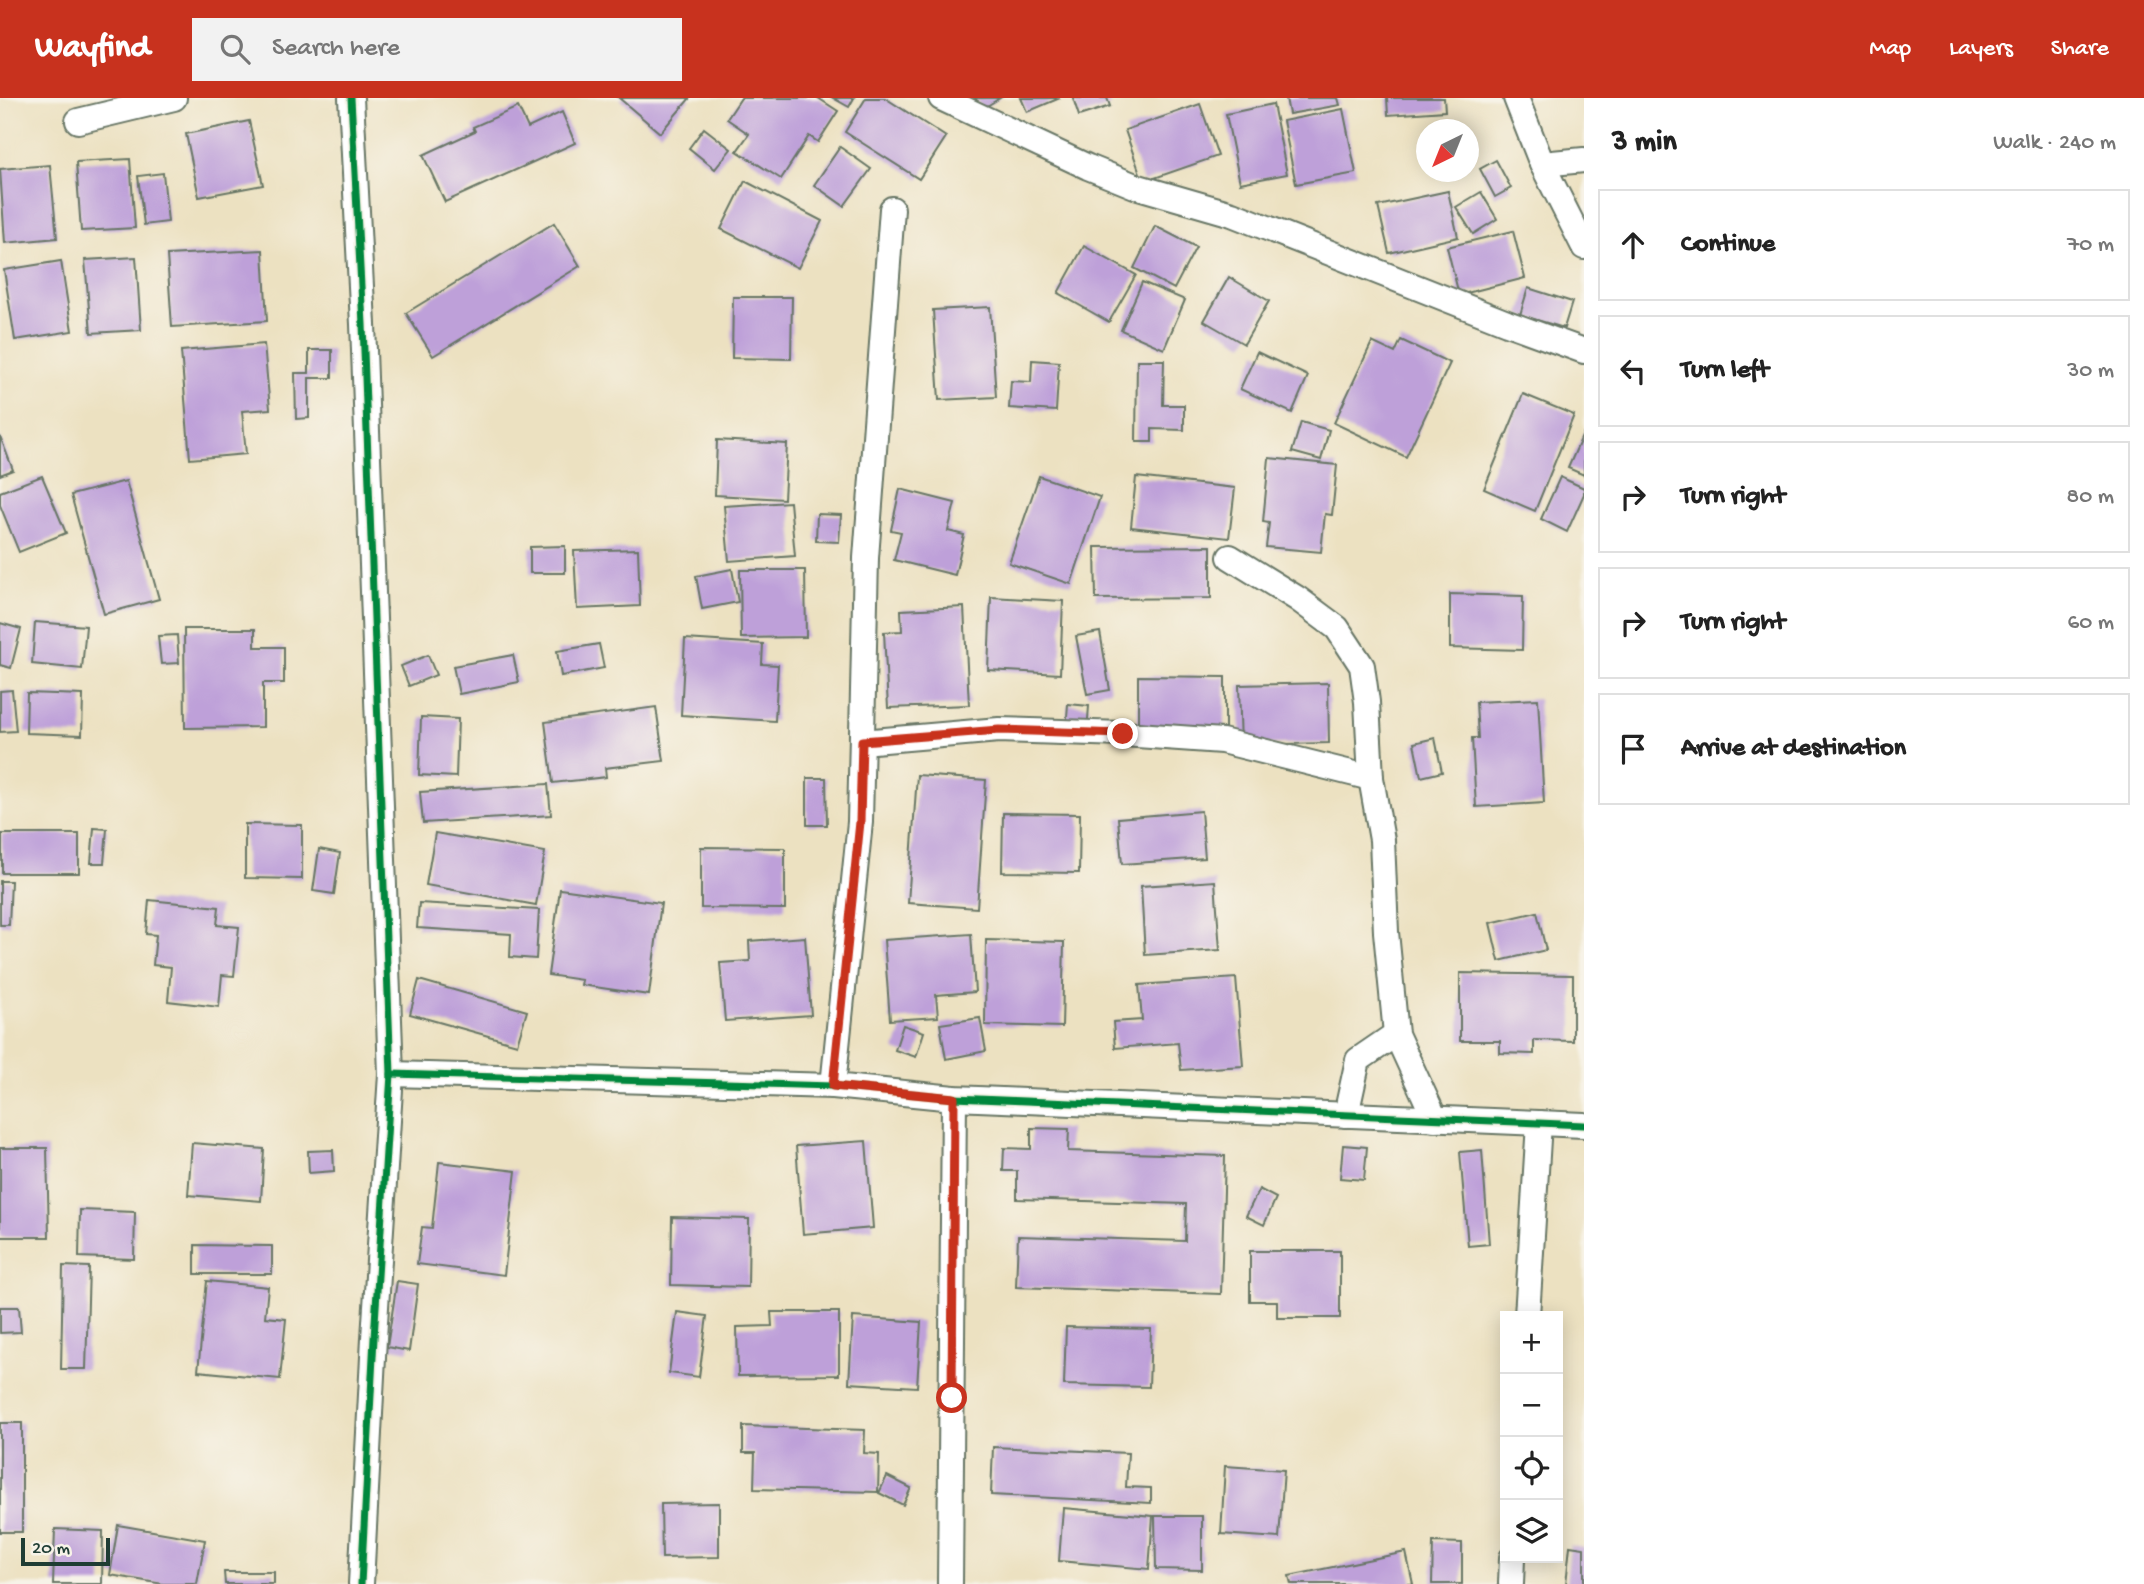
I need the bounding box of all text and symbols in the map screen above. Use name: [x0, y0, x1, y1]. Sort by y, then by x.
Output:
search box: [192, 18, 682, 81]
text: Wayfind: [35, 30, 150, 68]
icon: search: [216, 30, 254, 68]
text: Search here: [272, 34, 400, 65]
text: Map: [1869, 35, 1911, 64]
text: Layers: [1949, 35, 2013, 64]
text: Share: [2051, 35, 2109, 64]
north arrow: [1416, 119, 1479, 182]
text: 3 min: [1612, 126, 1677, 161]
text: Walk · 240 m: [1993, 130, 2116, 157]
icon: ahead: [1614, 226, 1652, 264]
text: Continue: [1681, 230, 1775, 261]
text: 70 m: [2067, 232, 2114, 259]
icon: left: [1614, 352, 1652, 390]
text: Turn left: [1681, 356, 1769, 387]
text: 30 m: [2067, 358, 2114, 385]
icon: right: [1614, 478, 1652, 516]
text: Turn right: [1681, 482, 1785, 513]
text: 80 m: [2067, 484, 2114, 511]
icon: right: [1614, 604, 1652, 642]
text: Turn right: [1681, 608, 1785, 639]
text: 60 m: [2068, 610, 2114, 637]
route end: [1107, 718, 1138, 749]
icon: arrive: [1614, 730, 1652, 768]
text: Arrive at destination: [1681, 734, 1906, 765]
map controls: [1500, 1311, 1563, 1563]
button: +: [1500, 1311, 1563, 1374]
button: −: [1500, 1374, 1563, 1437]
route start: [936, 1382, 967, 1413]
button: locate: [1500, 1437, 1563, 1500]
button: layers: [1500, 1500, 1563, 1563]
scale bar: [21, 1535, 110, 1567]
text: 20 m: [32, 1538, 70, 1561]

